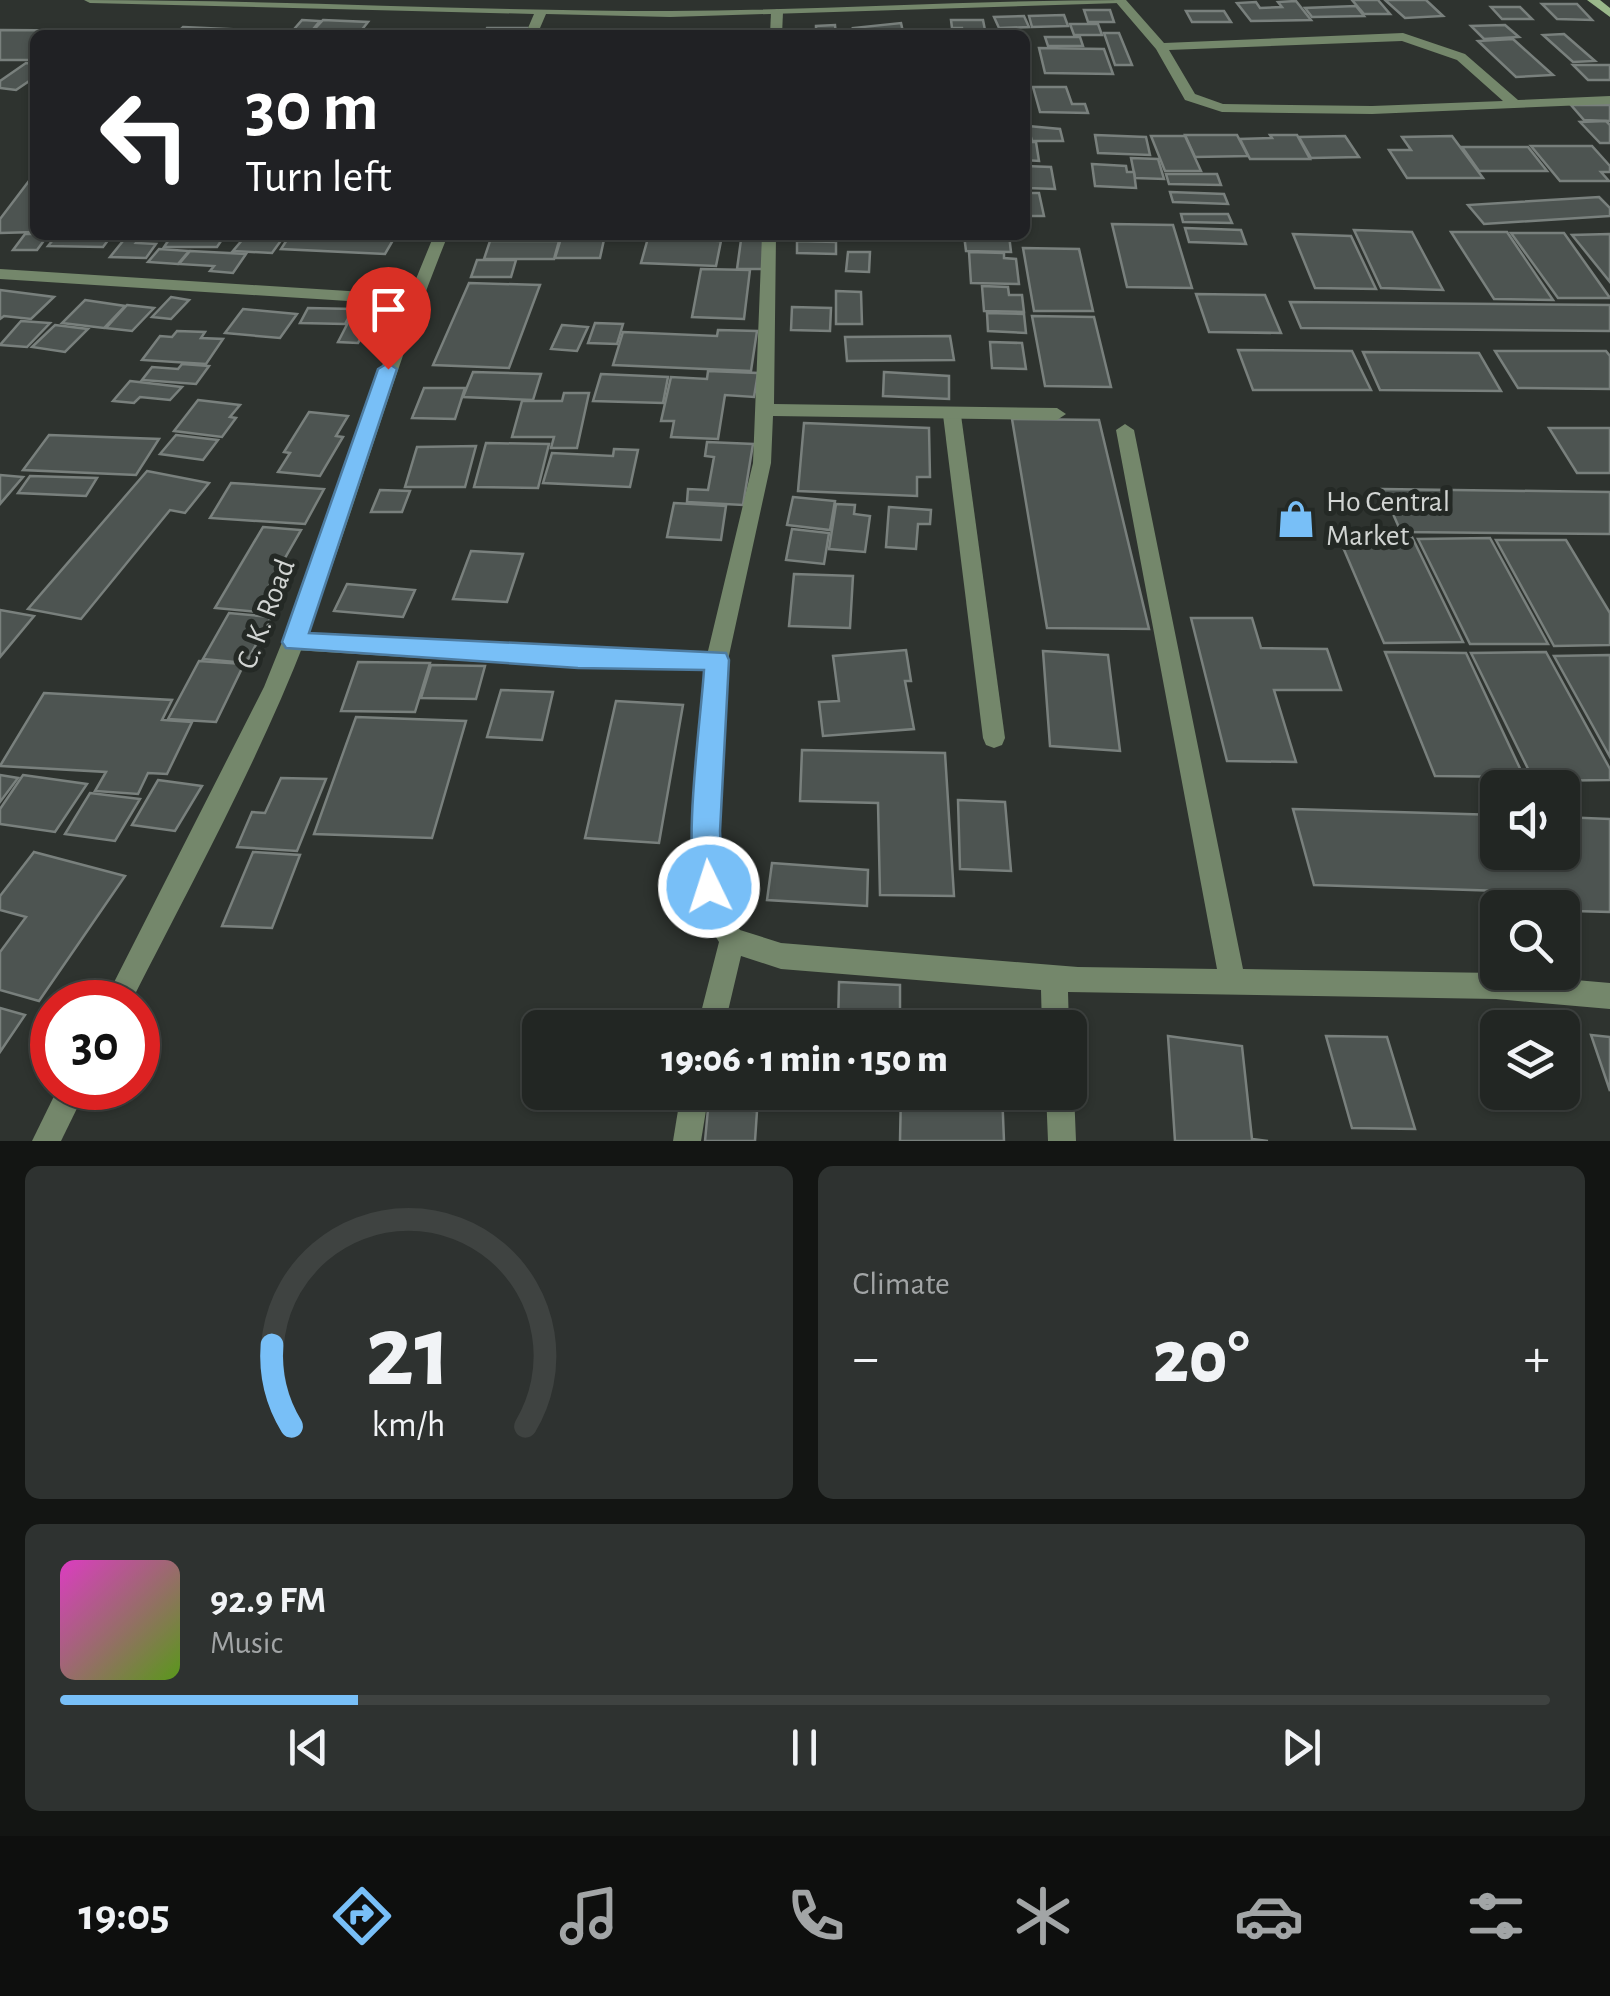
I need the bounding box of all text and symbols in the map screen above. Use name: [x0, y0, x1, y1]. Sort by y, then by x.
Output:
icon: left: [80, 70, 210, 200]
text: 30 m: [245, 73, 379, 143]
text: Turn left: [245, 155, 392, 200]
pin: [346, 267, 431, 370]
icon: arrive: [361, 282, 416, 337]
place label: Ho Central Market: [1326, 487, 1450, 551]
shop icon: Ho Central Market: [1275, 498, 1317, 540]
street label: C. K. Road: [231, 555, 301, 673]
map controls: [1480, 770, 1580, 1110]
button: sound: [1480, 770, 1580, 870]
position arrow: [657, 835, 761, 939]
button: search: [1480, 890, 1580, 990]
speed limit sign: 30: [30, 980, 160, 1110]
button: layers: [1480, 1010, 1580, 1110]
text: 19:06 · 1 min · 150 m: [661, 1041, 948, 1079]
text: Climate: [853, 1268, 950, 1300]
text: 21: [366, 1301, 452, 1405]
text: 20°: [1153, 1321, 1250, 1396]
text: −: [853, 1331, 879, 1386]
text: +: [1524, 1331, 1550, 1386]
text: km/h: [372, 1407, 446, 1443]
text: 92.9 FM: [210, 1582, 326, 1620]
text: Music: [210, 1627, 283, 1659]
icon: previous: [281, 1720, 336, 1775]
icon: pause: [777, 1720, 832, 1775]
icon: next: [1274, 1720, 1329, 1775]
icon: directions: [327, 1881, 397, 1951]
icon: music: [554, 1881, 624, 1951]
icon: phone: [781, 1881, 851, 1951]
icon: climate: [1008, 1881, 1078, 1951]
icon: car: [1234, 1881, 1304, 1951]
icon: filters: [1461, 1881, 1531, 1951]
text: 19:05: [78, 1893, 170, 1938]

